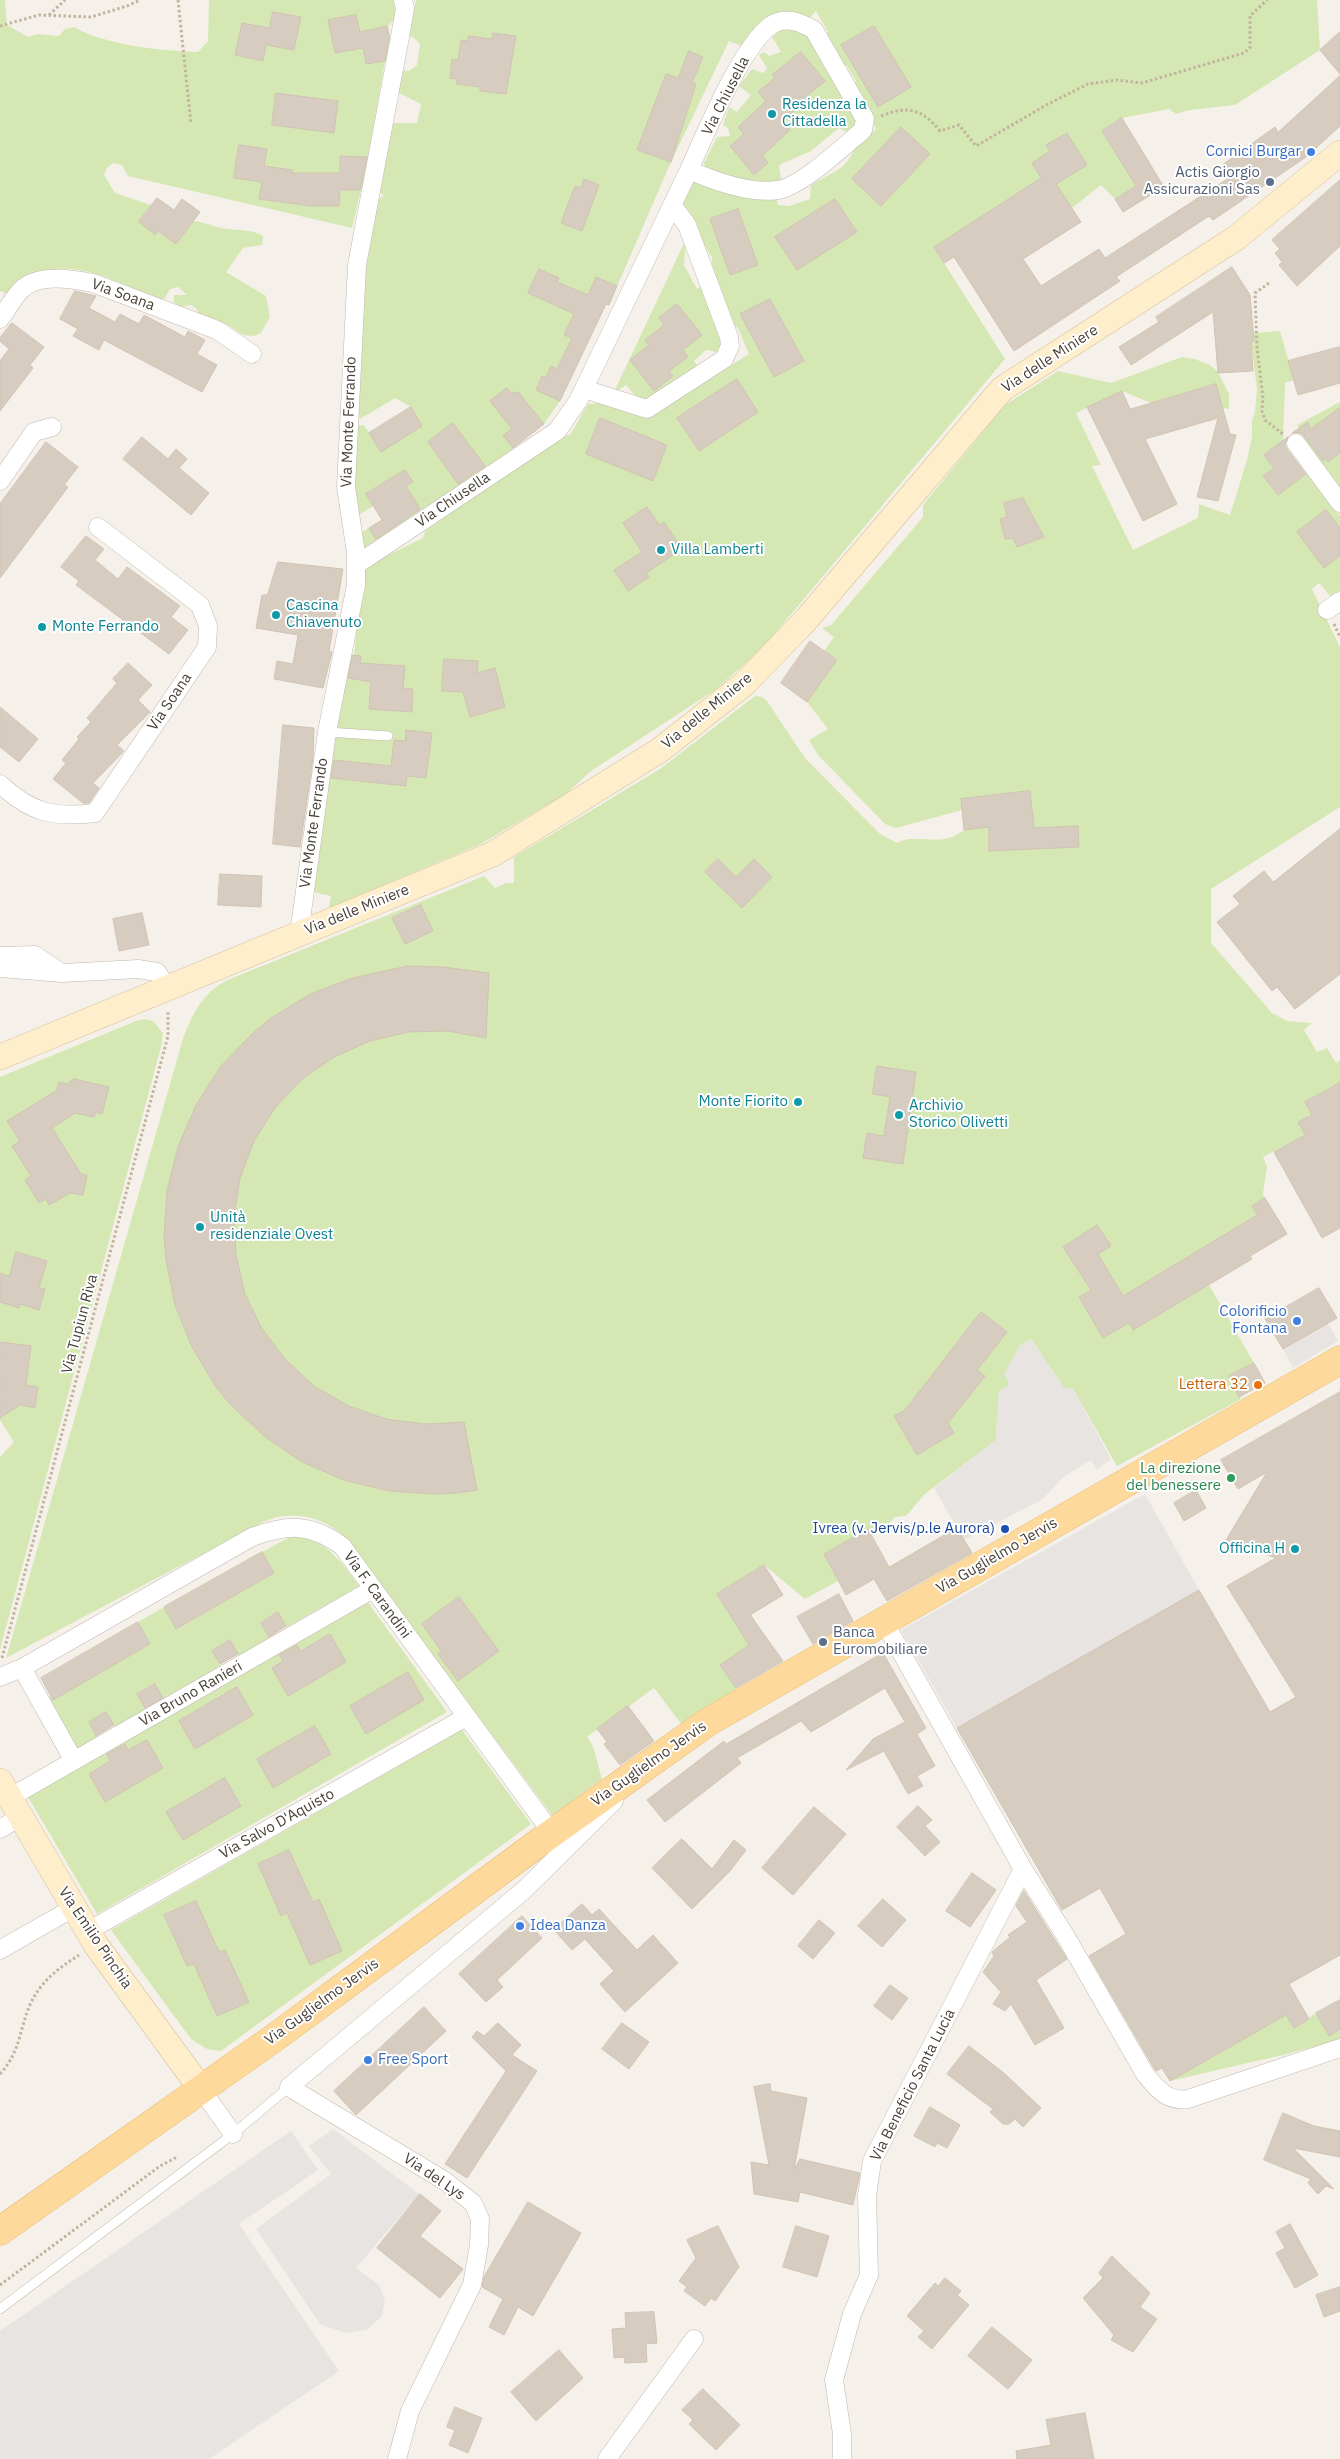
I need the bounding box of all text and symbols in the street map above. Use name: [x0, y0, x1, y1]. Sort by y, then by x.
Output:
street label: Via Chiusella: [698, 54, 754, 138]
place label: Residenza la Cittadella: [782, 96, 867, 131]
marker: Residenza la Cittadella: [766, 108, 778, 120]
place label: Cornici Burgar: [1206, 143, 1301, 161]
marker: Cornici Burgar: [1305, 146, 1317, 158]
place label: Actis Giorgio Assicurazioni Sas: [1144, 164, 1260, 199]
marker: Actis Giorgio Assicurazioni Sas: [1264, 176, 1276, 188]
street label: Via Soana: [89, 275, 157, 315]
street label: Via delle Miniere: [998, 321, 1102, 397]
street label: Via Monte Ferrando: [338, 356, 360, 488]
street label: Via Chiusella: [412, 468, 494, 532]
place label: Villa Lamberti: [671, 541, 764, 559]
marker: Villa Lamberti: [655, 544, 667, 556]
place label: Cascina Chiavenuto: [286, 597, 362, 632]
marker: Cascina Chiavenuto: [270, 609, 282, 621]
place label: Monte Ferrando: [52, 618, 159, 636]
marker: Monte Ferrando: [36, 621, 48, 633]
street label: Via delle Miniere: [658, 669, 756, 753]
street label: Via Soana: [144, 670, 196, 734]
street label: Via Monte Ferrando: [296, 757, 332, 889]
street label: Via delle Miniere: [302, 881, 412, 939]
place label: Monte Fiorito: [699, 1093, 788, 1111]
marker: Monte Fiorito: [792, 1096, 804, 1108]
place label: Archivio Storico Olivetti: [909, 1097, 1008, 1132]
marker: Archivio Storico Olivetti: [893, 1109, 905, 1121]
place label: Unità residenziale Ovest: [210, 1209, 333, 1244]
marker: Unità residenziale Ovest: [194, 1221, 206, 1233]
street label: Via Tupiun Riva: [58, 1272, 102, 1376]
place label: Colorificio Fontana: [1219, 1303, 1287, 1338]
marker: Colorificio Fontana: [1291, 1315, 1303, 1327]
place label: Lettera 32: [1179, 1376, 1248, 1394]
marker: Lettera 32: [1252, 1379, 1264, 1391]
place label: La direzione del benessere: [1126, 1460, 1221, 1495]
marker: La direzione del benessere: [1225, 1472, 1237, 1484]
street label: Via Guglielmo Jervis: [933, 1514, 1061, 1598]
place label: Ivrea (v. Jervis/p.le Aurora): [813, 1520, 995, 1538]
marker: Ivrea (v. Jervis/p.le Aurora): [999, 1523, 1011, 1535]
place label: Officina H: [1219, 1540, 1285, 1558]
marker: Officina H: [1289, 1543, 1301, 1555]
street label: Via F. Carandini: [339, 1548, 415, 1642]
place label: Banca Euromobiliare: [833, 1624, 928, 1659]
marker: Banca Euromobiliare: [817, 1636, 829, 1648]
street label: Via Bruno Ranieri: [136, 1657, 246, 1731]
street label: Via Guglielmo Jervis: [588, 1717, 710, 1811]
street label: Via Salvo D'Aquisto: [216, 1785, 338, 1863]
street label: Via Emilio Pinchia: [54, 1884, 136, 1992]
place label: Idea Danza: [530, 1917, 606, 1935]
marker: Idea Danza: [514, 1920, 526, 1932]
street label: Via Guglielmo Jervis: [262, 1955, 382, 2049]
street label: Via Beneficio Santa Lucia: [867, 2006, 959, 2164]
place label: Free Sport: [378, 2051, 448, 2069]
marker: Free Sport: [362, 2054, 374, 2066]
street label: Via del Lys: [400, 2150, 468, 2204]

